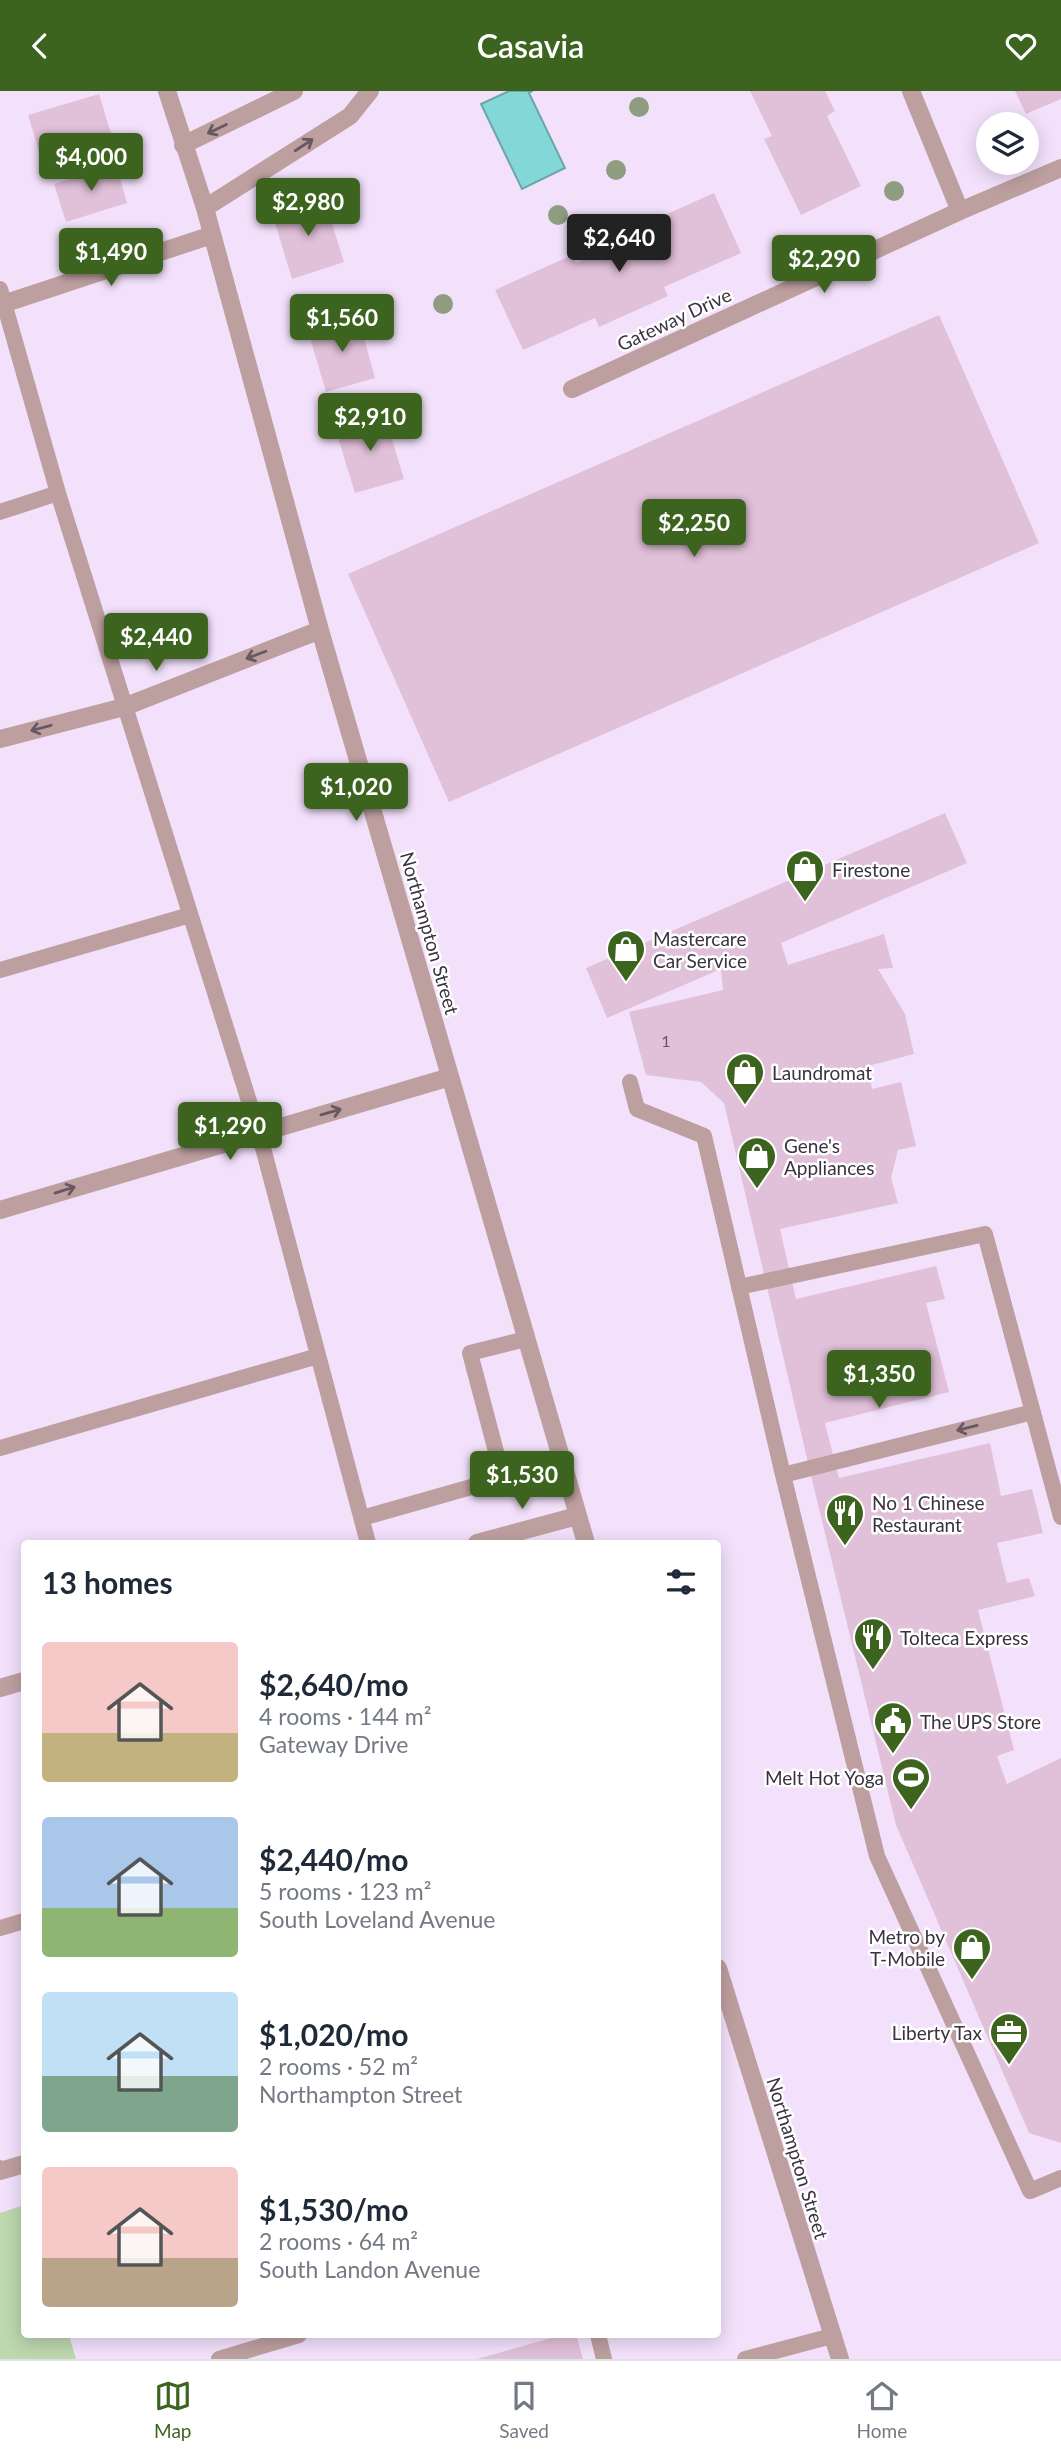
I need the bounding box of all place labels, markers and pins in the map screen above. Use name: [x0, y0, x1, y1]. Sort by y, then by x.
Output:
pin: $4,000: [34, 133, 148, 193]
pin: $2,980: [251, 179, 365, 238]
pin: $2,640: [562, 215, 676, 274]
pin: $1,490: [54, 229, 168, 288]
pin: $2,290: [767, 235, 881, 295]
pin: $1,560: [285, 295, 399, 354]
pin: $2,910: [313, 393, 427, 453]
pin: $2,250: [637, 499, 751, 559]
pin: $2,440: [99, 613, 213, 673]
pin: $1,020: [299, 763, 413, 823]
shop icon: Firestone: [784, 848, 826, 903]
place label: Firestone: [832, 858, 910, 881]
place label: Mastercare Car Service: [653, 927, 747, 972]
shop icon: Mastercare Car Service: [605, 928, 647, 983]
shop icon: Laundromat: [724, 1051, 766, 1106]
place label: Laundromat: [772, 1061, 872, 1084]
pin: $1,290: [173, 1103, 287, 1162]
place label: Gene's Appliances: [784, 1134, 874, 1179]
shop icon: Gene's Appliances: [736, 1135, 778, 1190]
pin: $1,350: [822, 1351, 936, 1410]
pin: $1,530: [465, 1451, 579, 1511]
place label: No 1 Chinese Restaurant: [872, 1491, 984, 1536]
restaurant icon: No 1 Chinese Restaurant: [824, 1492, 866, 1547]
restaurant icon: Tolteca Express: [852, 1616, 894, 1671]
place label: Tolteca Express: [900, 1626, 1028, 1649]
public building icon: The UPS Store: [872, 1700, 914, 1755]
place label: The UPS Store: [920, 1710, 1041, 1733]
sports icon: Melt Hot Yoga: [890, 1756, 932, 1811]
place label: Melt Hot Yoga: [765, 1766, 884, 1789]
place label: Metro by T-Mobile: [869, 1925, 945, 1970]
shop icon: Metro by T-Mobile: [951, 1926, 993, 1981]
office icon: Liberty Tax: [988, 2011, 1030, 2066]
place label: Liberty Tax: [892, 2021, 983, 2044]

